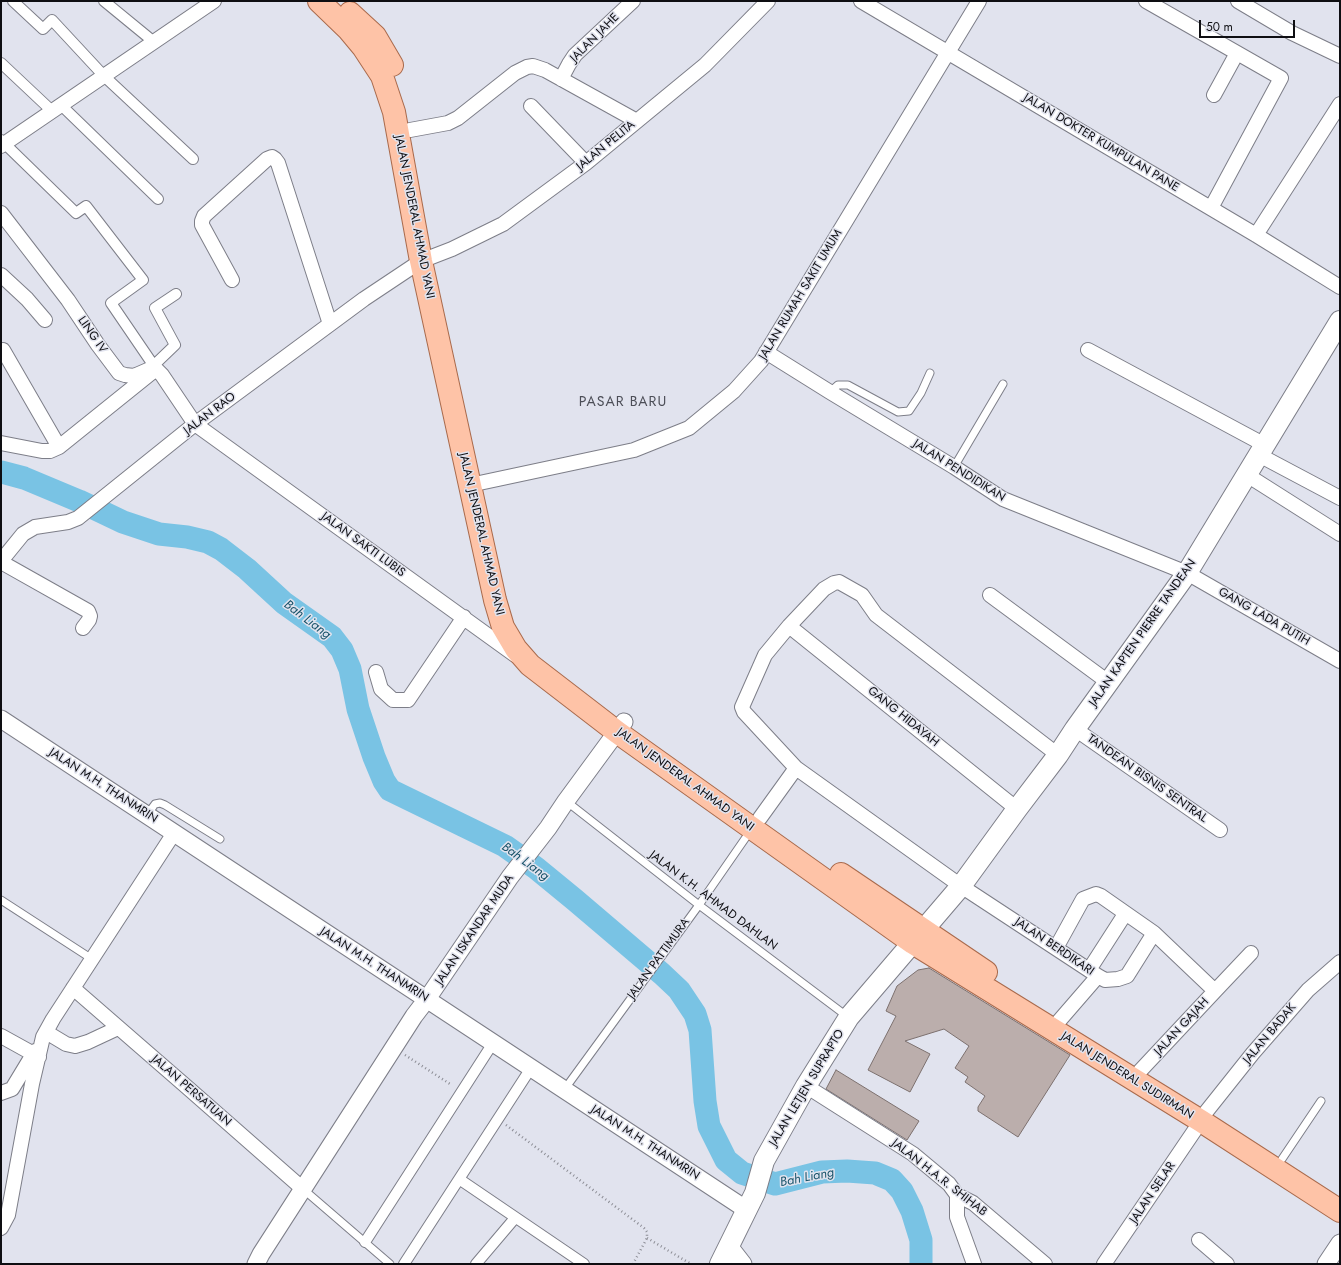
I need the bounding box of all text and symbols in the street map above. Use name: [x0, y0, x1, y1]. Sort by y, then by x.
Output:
street label: JALAN JAHE: [568, 11, 622, 65]
scale bar: [1201, 12, 1297, 38]
text: 50 m: [1206, 18, 1233, 36]
street label: JALAN DOKTER KUMPULAN PANE: [1021, 91, 1181, 195]
street label: JALAN PELITA: [574, 118, 638, 174]
street label: JALAN JENDERAL AHMAD YANI: [391, 134, 437, 300]
street label: JALAN RUMAH SAKIT UMUM: [756, 227, 846, 363]
street label: LING IV: [74, 314, 110, 356]
street label: JALAN RAO: [181, 390, 239, 438]
district label: PASAR BARU: [579, 395, 667, 411]
street label: JALAN PENDIDIKAN: [910, 437, 1008, 505]
street label: JALAN JENDERAL AHMAD YANI: [455, 451, 507, 617]
street label: JALAN SAKTI LUBIS: [318, 510, 408, 580]
street label: JALAN KAPTEN PIERRE TANDEAN: [1086, 556, 1200, 710]
street label: GANG LADA PUTIH: [1216, 585, 1312, 649]
water label: Bah Liang: [280, 597, 334, 643]
street label: GANG HIDAYAH: [864, 684, 942, 750]
street label: JALAN JENDERAL AHMAD YANI: [614, 725, 756, 835]
street label: TANDEAN BISNIS SENTRAL: [1084, 732, 1210, 826]
street label: JALAN M.H. THANMRIN: [46, 746, 160, 826]
water label: Bah Liang: [498, 840, 552, 884]
street label: JALAN K.H. AHMAD DAHLAN: [646, 848, 780, 954]
street label: JALAN ISKANDAR MUDA: [433, 872, 517, 988]
street label: JALAN BERDIKARI: [1011, 915, 1097, 979]
street label: JALAN PATTIMURA: [625, 916, 693, 1002]
street label: JALAN M.H. THANMRIN: [317, 925, 431, 1005]
street label: JALAN GAJAH: [1152, 995, 1212, 1059]
street label: JALAN BADAK: [1241, 1001, 1299, 1067]
street label: JALAN LETJEN SUPRAPTO: [766, 1027, 848, 1149]
street label: JALAN JENDERAL SUDIRMAN: [1058, 1029, 1196, 1123]
street label: JALAN PERSATUAN: [148, 1052, 234, 1130]
street label: JALAN M.H. THANMRIN: [588, 1103, 702, 1183]
street label: JALAN H.A.R. SHIHAB: [889, 1136, 989, 1220]
street label: JALAN SELAR: [1127, 1160, 1179, 1226]
water label: Bah Liang: [779, 1165, 835, 1191]

